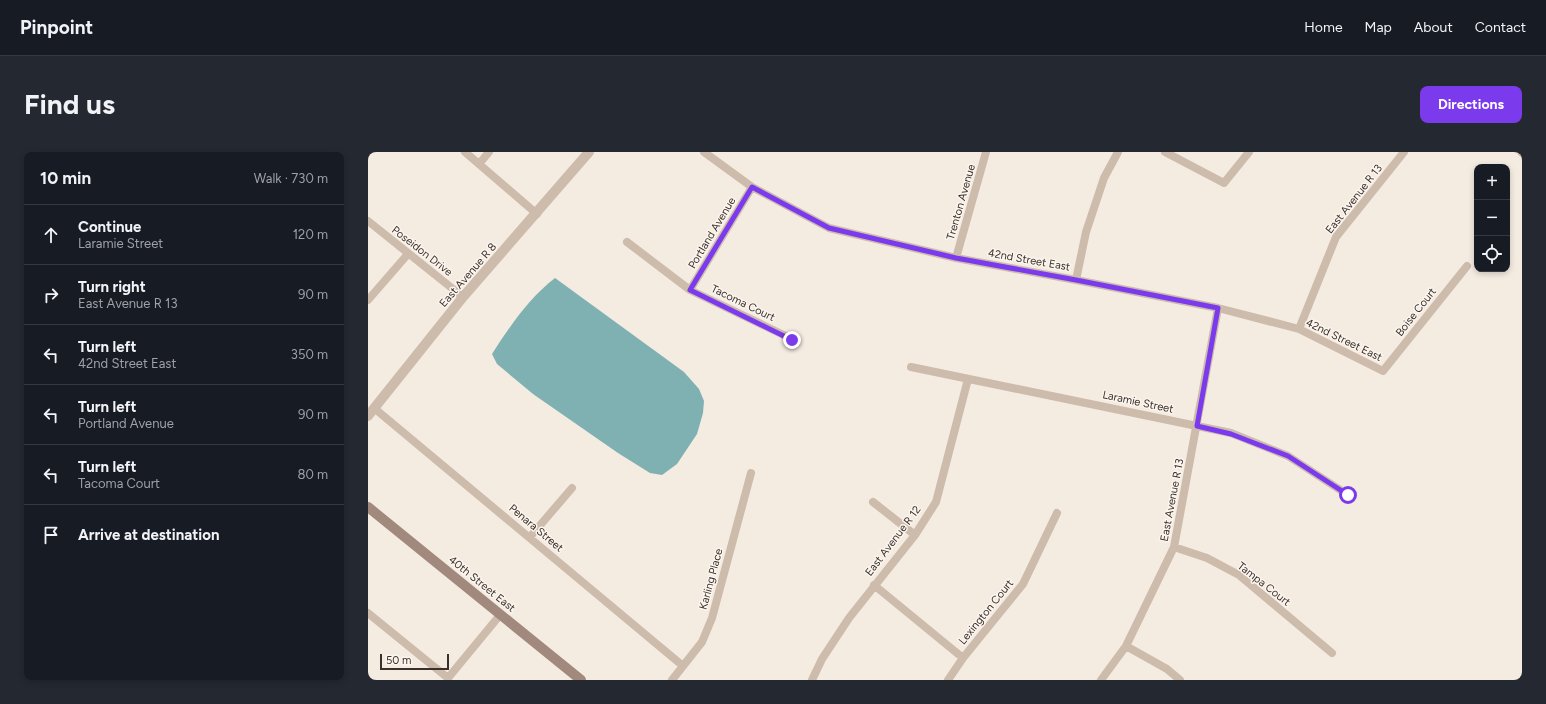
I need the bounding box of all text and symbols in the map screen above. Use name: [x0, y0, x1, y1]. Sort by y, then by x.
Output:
text: Pinpoint: [20, 16, 93, 39]
text: Home: [1304, 19, 1343, 36]
text: Map: [1365, 19, 1392, 36]
text: About: [1414, 19, 1453, 36]
text: Contact: [1475, 19, 1526, 36]
button: Directions: [1420, 86, 1522, 123]
text: Find us: [24, 87, 115, 121]
street label: East Avenue R 13: [1323, 162, 1385, 236]
street label: Trenton Avenue: [944, 163, 978, 241]
map controls: [1474, 164, 1510, 272]
button: +: [1474, 164, 1510, 200]
text: 10 min: [40, 168, 91, 188]
text: Walk · 730 m: [254, 171, 328, 186]
street label: Portland Avenue: [686, 195, 738, 271]
button: −: [1474, 200, 1510, 236]
text: Continue: [78, 218, 141, 236]
street label: Poseidon Drive: [389, 223, 455, 279]
icon: ahead: [40, 224, 62, 246]
text: 120 m: [293, 227, 328, 242]
text: Laramie Street: [78, 236, 163, 251]
button: locate: [1474, 236, 1510, 272]
street label: East Avenue R 8: [437, 240, 499, 310]
street label: 42nd Street East: [987, 246, 1071, 274]
text: Turn right: [78, 278, 146, 296]
street label: Tacoma Court: [709, 282, 777, 324]
icon: right: [40, 284, 62, 306]
street label: Boise Court: [1393, 285, 1439, 339]
text: 90 m: [298, 287, 328, 302]
text: East Avenue R 13: [78, 296, 177, 311]
street label: 42nd Street East: [1304, 316, 1384, 364]
route end: [783, 331, 801, 349]
text: Turn left: [78, 338, 136, 356]
icon: left: [40, 344, 62, 366]
text: 350 m: [291, 347, 328, 362]
text: 42nd Street East: [78, 356, 176, 371]
street label: Laramie Street: [1101, 388, 1175, 416]
text: Turn left: [78, 398, 136, 416]
icon: left: [40, 404, 62, 426]
text: 90 m: [298, 407, 328, 422]
text: Portland Avenue: [78, 416, 174, 431]
street label: East Avenue R 13: [1158, 457, 1186, 543]
text: Turn left: [78, 458, 136, 476]
icon: left: [40, 464, 62, 486]
text: 80 m: [297, 467, 328, 482]
text: Tacoma Court: [78, 476, 160, 491]
route start: [1339, 486, 1357, 504]
street label: Penara Street: [506, 502, 566, 554]
street label: East Avenue R 12: [862, 503, 924, 579]
icon: arrive: [40, 524, 62, 546]
text: Arrive at destination: [78, 526, 219, 544]
street label: Karling Place: [697, 547, 725, 611]
street label: 40th Street East: [446, 553, 518, 615]
street label: Tampa Court: [1235, 559, 1293, 609]
street label: Lexington Court: [956, 577, 1016, 647]
scale bar: [380, 652, 449, 671]
text: 50 m: [386, 654, 411, 667]

